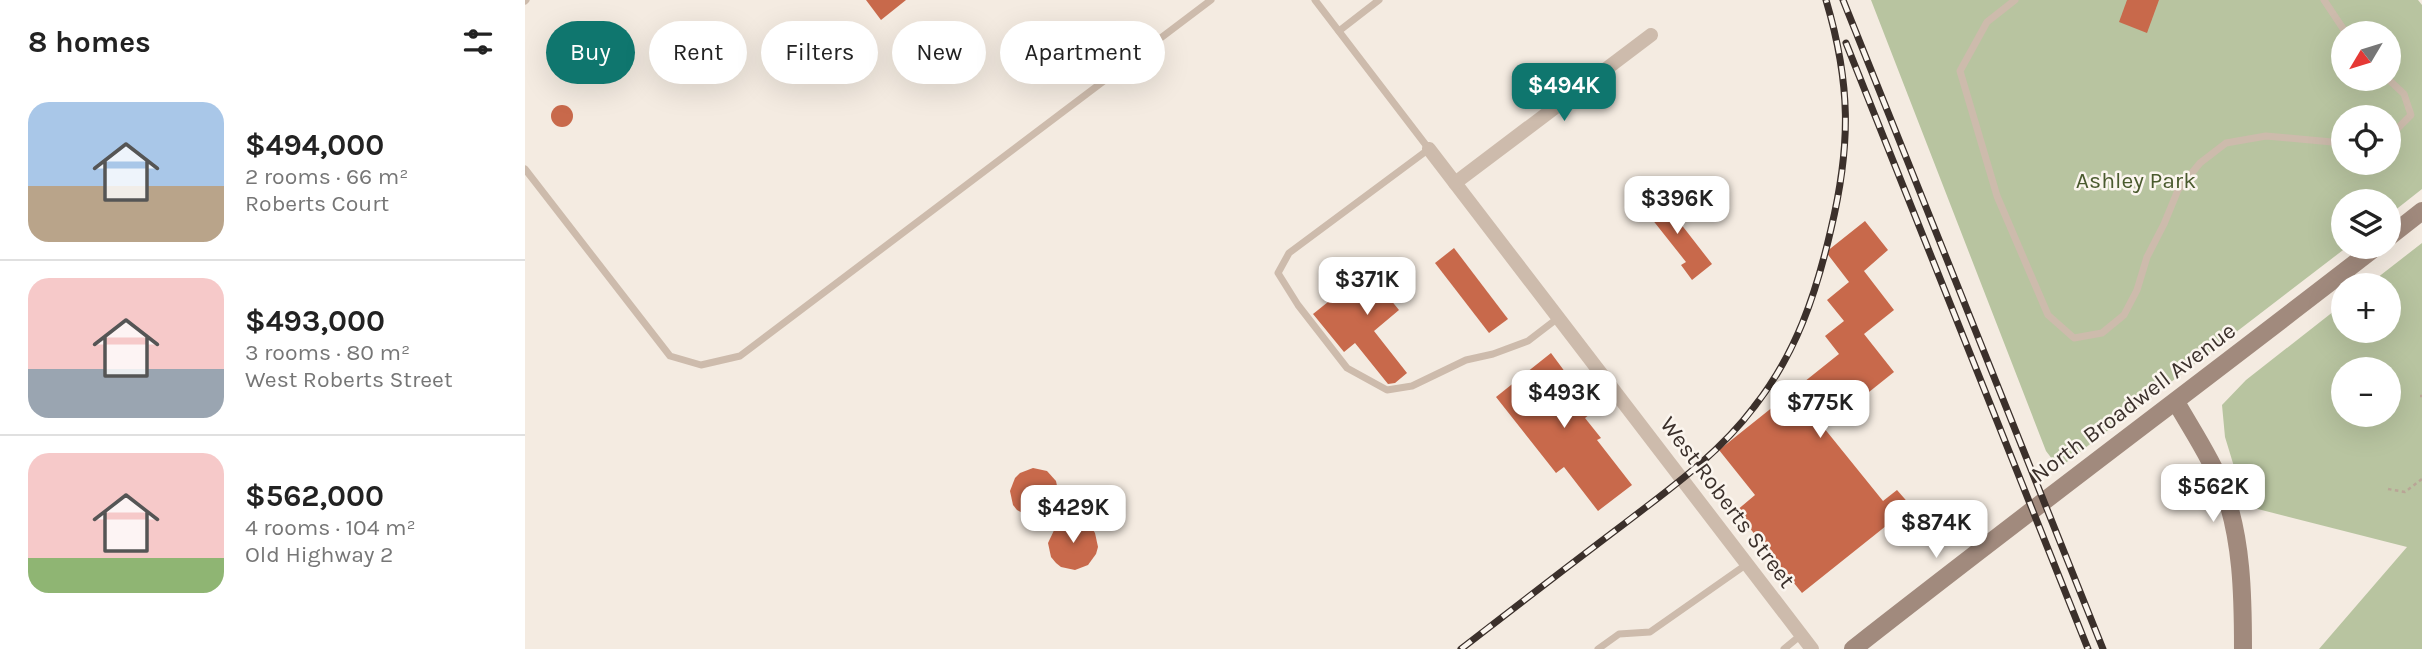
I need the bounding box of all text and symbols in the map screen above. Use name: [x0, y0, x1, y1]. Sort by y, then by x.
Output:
chip: Buy: [546, 21, 635, 84]
chip: Rent: [649, 21, 747, 84]
chip: Filters: [761, 21, 878, 84]
chip: New: [892, 21, 986, 84]
chip: Apartment: [1000, 21, 1165, 84]
north arrow: [2331, 21, 2401, 91]
map controls: [2331, 21, 2401, 427]
icon: filters: [459, 23, 497, 61]
text: 8 homes: [28, 24, 151, 60]
pin: $494K: [1515, 64, 1613, 123]
text: $494K: [1528, 72, 1600, 99]
button: locate: [2331, 105, 2401, 175]
text: $494,000: [245, 127, 384, 163]
icon: home: [84, 130, 168, 214]
text: 2 rooms · 66 m²: [245, 163, 408, 190]
park label: Ashley Park: [2076, 167, 2196, 194]
pin: $396K: [1628, 176, 1726, 236]
text: $396K: [1640, 185, 1714, 212]
button: layers: [2331, 189, 2401, 259]
text: Roberts Court: [245, 190, 389, 217]
pin: $371K: [1318, 258, 1416, 317]
text: $371K: [1335, 266, 1399, 293]
button: +: [2331, 273, 2401, 343]
text: $493,000: [245, 303, 385, 339]
icon: home: [84, 306, 168, 390]
street label: North Broadwell Avenue: [2026, 317, 2241, 488]
text: 3 rooms · 80 m²: [245, 339, 410, 366]
button: −: [2331, 357, 2401, 427]
text: West Roberts Street: [245, 366, 453, 393]
pin: $493K: [1515, 370, 1613, 430]
text: $493K: [1528, 379, 1600, 406]
pin: $775K: [1771, 380, 1869, 440]
text: $775K: [1786, 389, 1854, 416]
street label: West Roberts Street: [1654, 411, 1801, 594]
pin: $562K: [2164, 464, 2262, 524]
text: $562K: [2177, 473, 2249, 500]
text: $562,000: [245, 478, 384, 514]
icon: home: [84, 481, 168, 565]
pin: $429K: [1024, 486, 1122, 545]
text: $429K: [1037, 494, 1109, 521]
pin: $874K: [1887, 500, 1985, 560]
text: $874K: [1901, 509, 1971, 536]
text: 4 rooms · 104 m²: [245, 514, 416, 541]
text: Old Highway 2: [245, 541, 393, 568]

